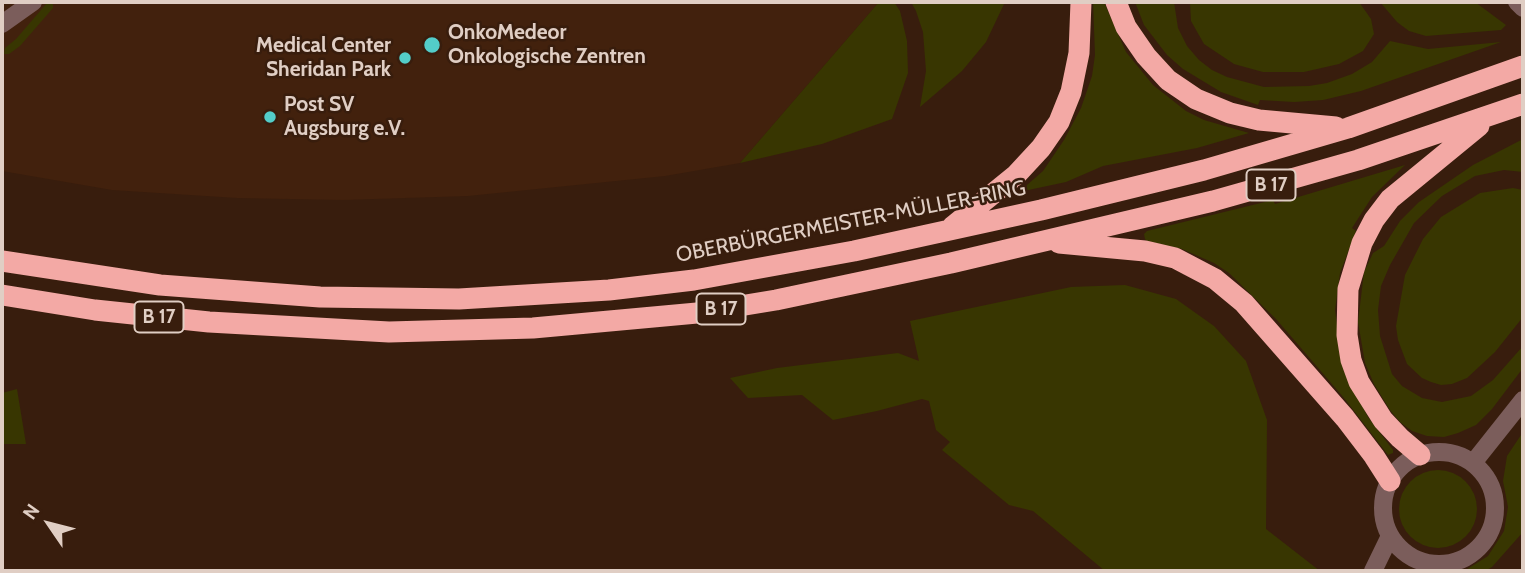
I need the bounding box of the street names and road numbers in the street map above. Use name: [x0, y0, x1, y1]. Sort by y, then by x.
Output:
road number: B 17: [1246, 169, 1296, 200]
street label: OBERBÜRGERMEISTER-MÜLLER-RING: [674, 176, 1028, 268]
road number: B 17: [696, 294, 746, 324]
road number: B 17: [134, 302, 184, 332]

